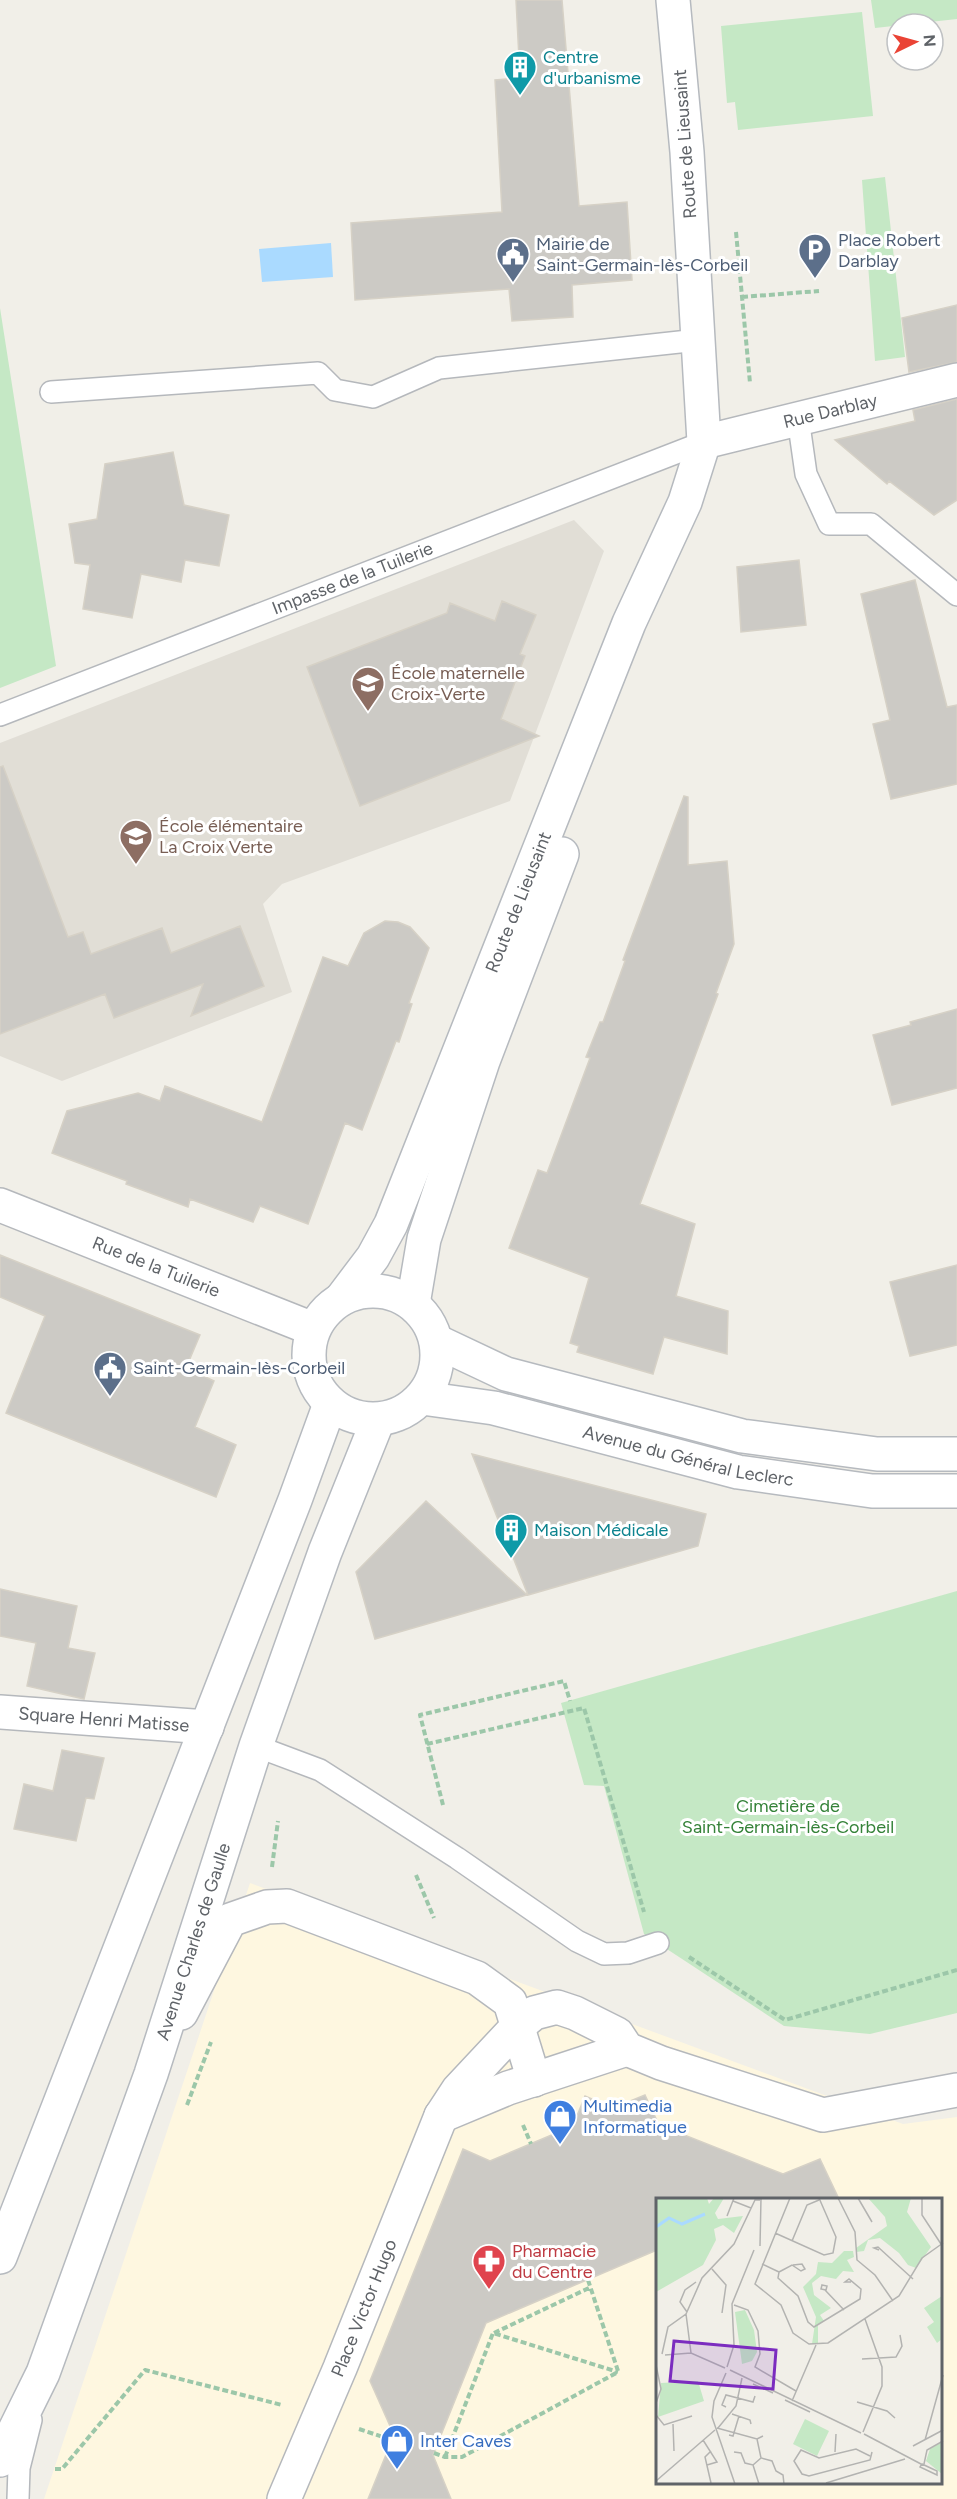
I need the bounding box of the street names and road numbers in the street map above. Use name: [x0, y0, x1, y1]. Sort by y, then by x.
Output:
street label: Route de Lieusaint: [669, 68, 701, 219]
street label: Rue Darblay: [781, 389, 880, 433]
street label: Impasse de la Tuilerie: [269, 537, 436, 619]
street label: Route de Lieusaint: [481, 828, 556, 976]
street label: Rue de la Tuilerie: [89, 1232, 223, 1302]
street label: Avenue du Général Leclerc: [580, 1421, 795, 1491]
street label: Square Henri Matisse: [18, 1702, 190, 1737]
street label: Avenue Charles de Gaulle: [152, 1840, 235, 2043]
street label: Place Victor Hugo: [326, 2236, 401, 2380]

